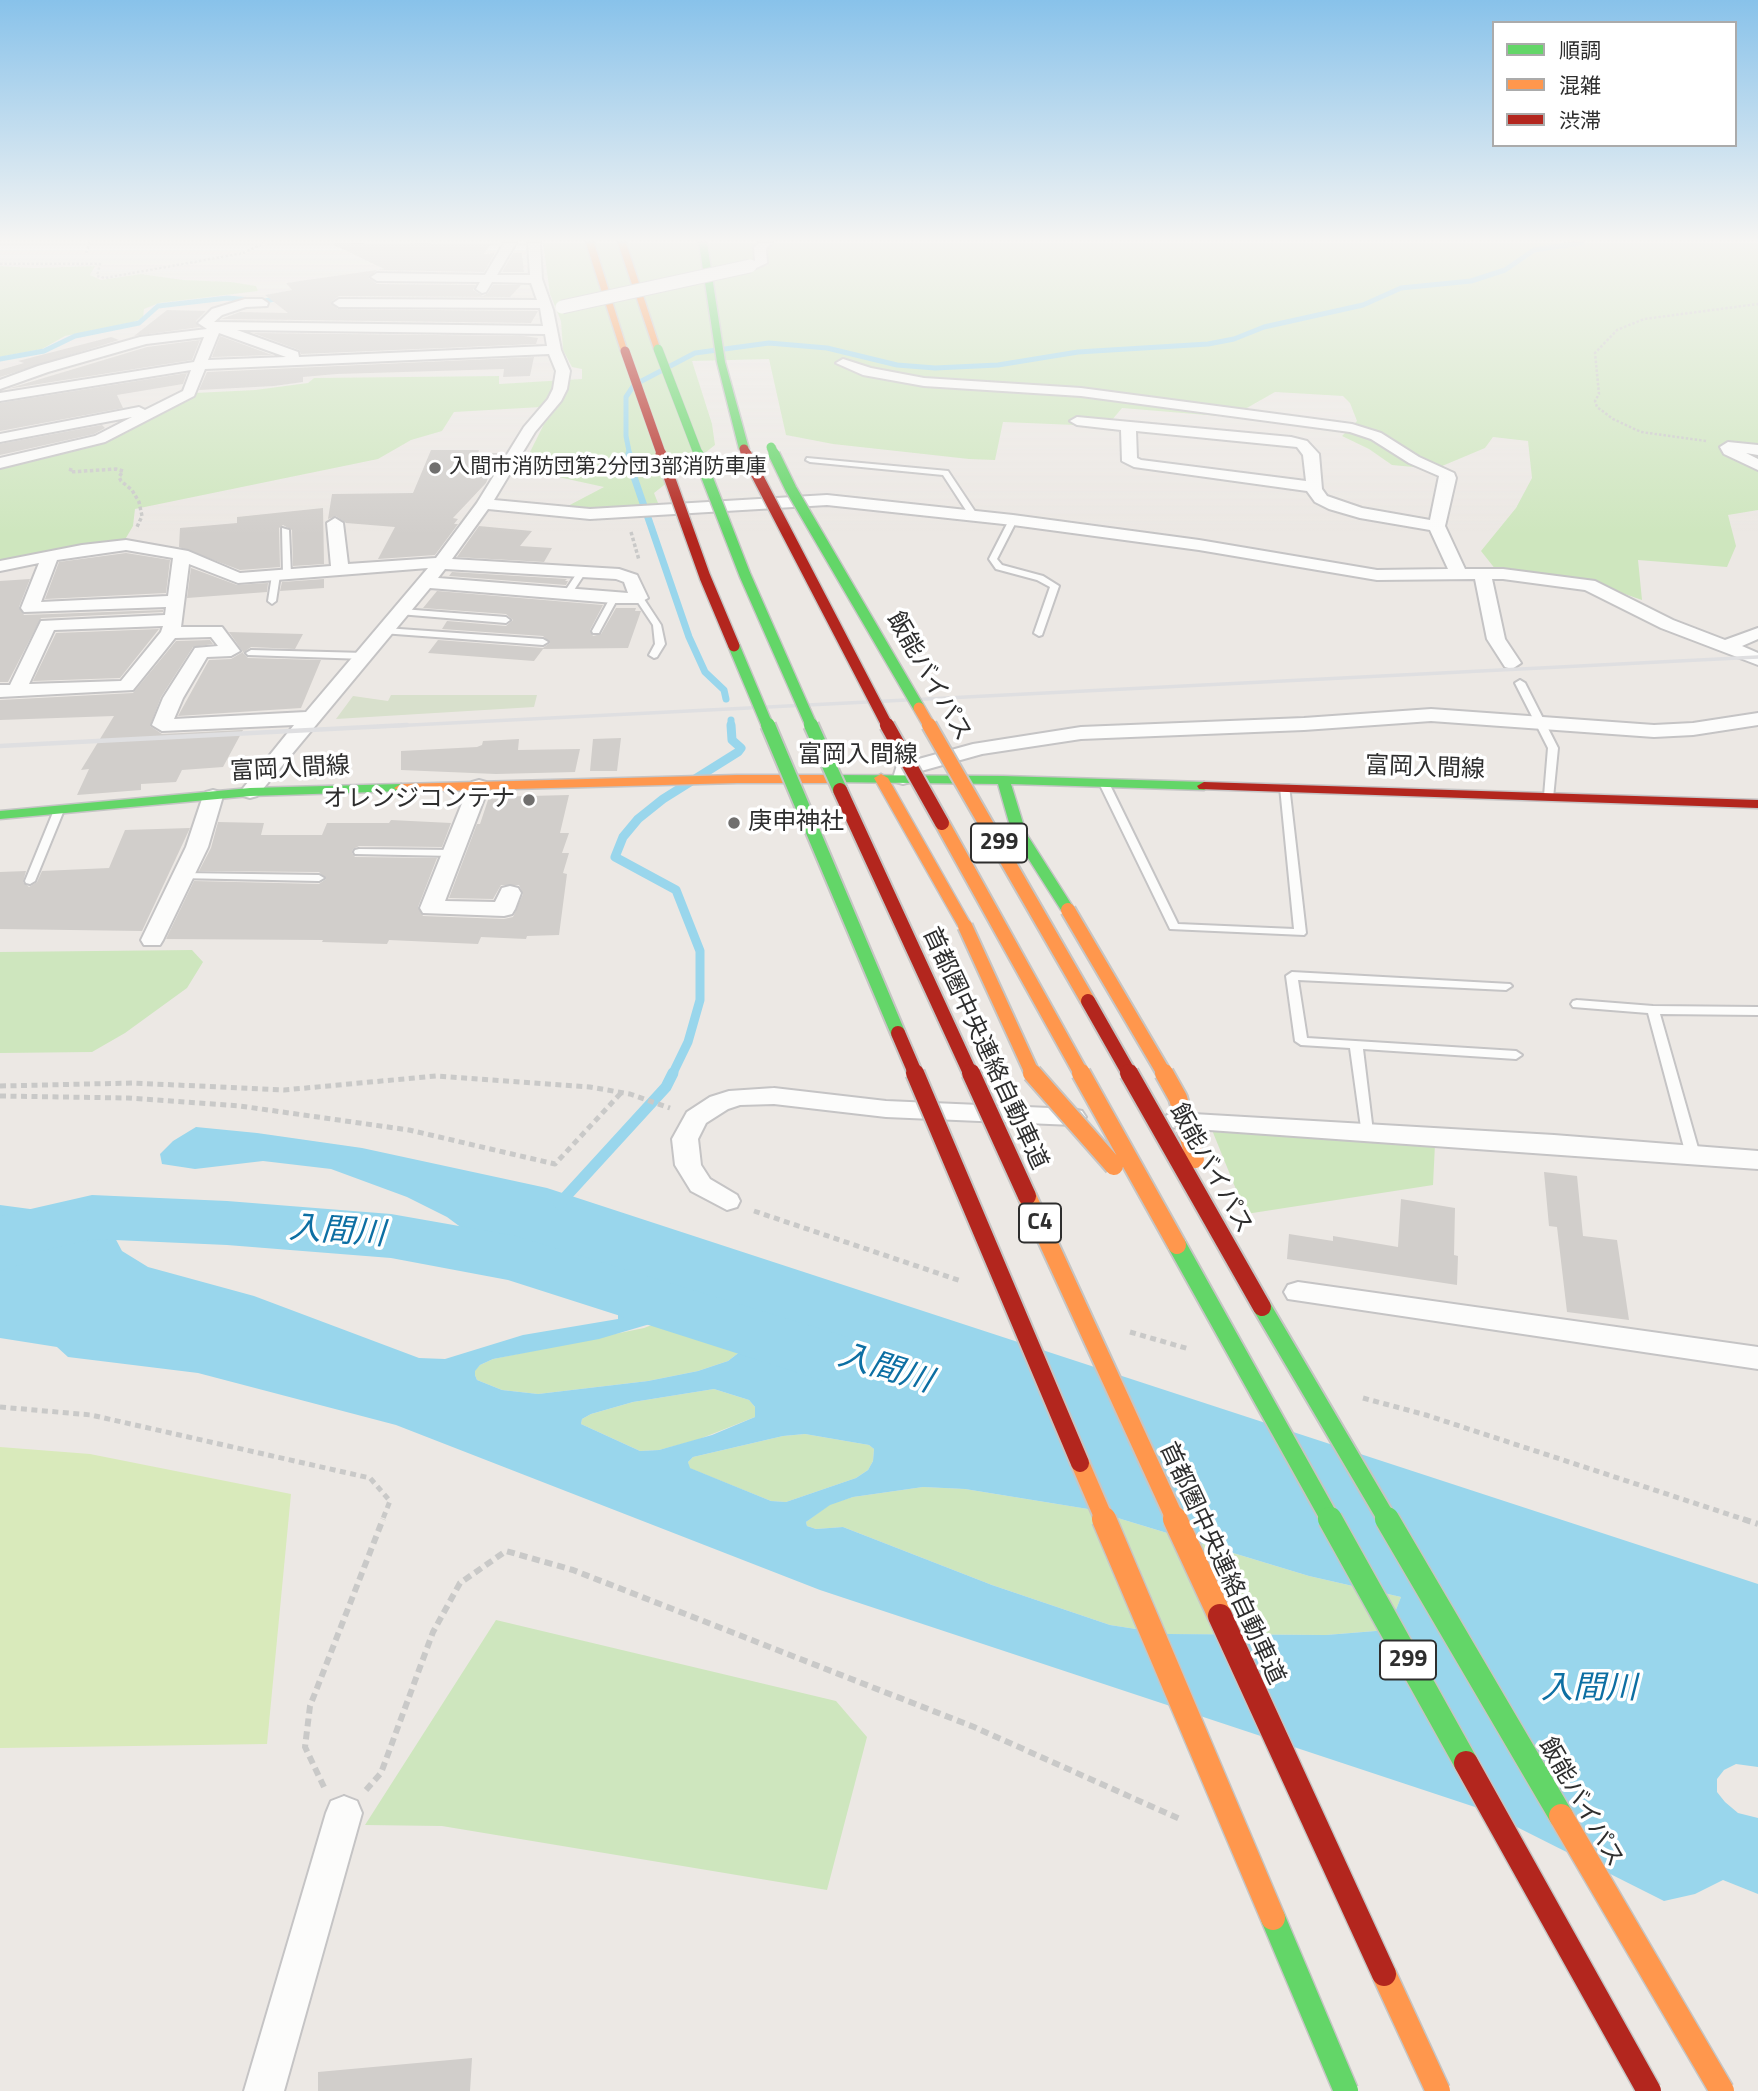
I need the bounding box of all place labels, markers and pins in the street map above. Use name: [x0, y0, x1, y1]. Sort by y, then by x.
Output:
place label: 入間市消防団第2分団3部消防車庫: [449, 455, 767, 481]
marker: 入間市消防団第2分団3部消防車庫: [427, 460, 443, 476]
place label: オレンジコンテナ: [323, 786, 515, 814]
marker: オレンジコンテナ: [521, 792, 537, 808]
place label: 庚申神社: [748, 809, 844, 837]
marker: 庚申神社: [726, 815, 742, 831]

